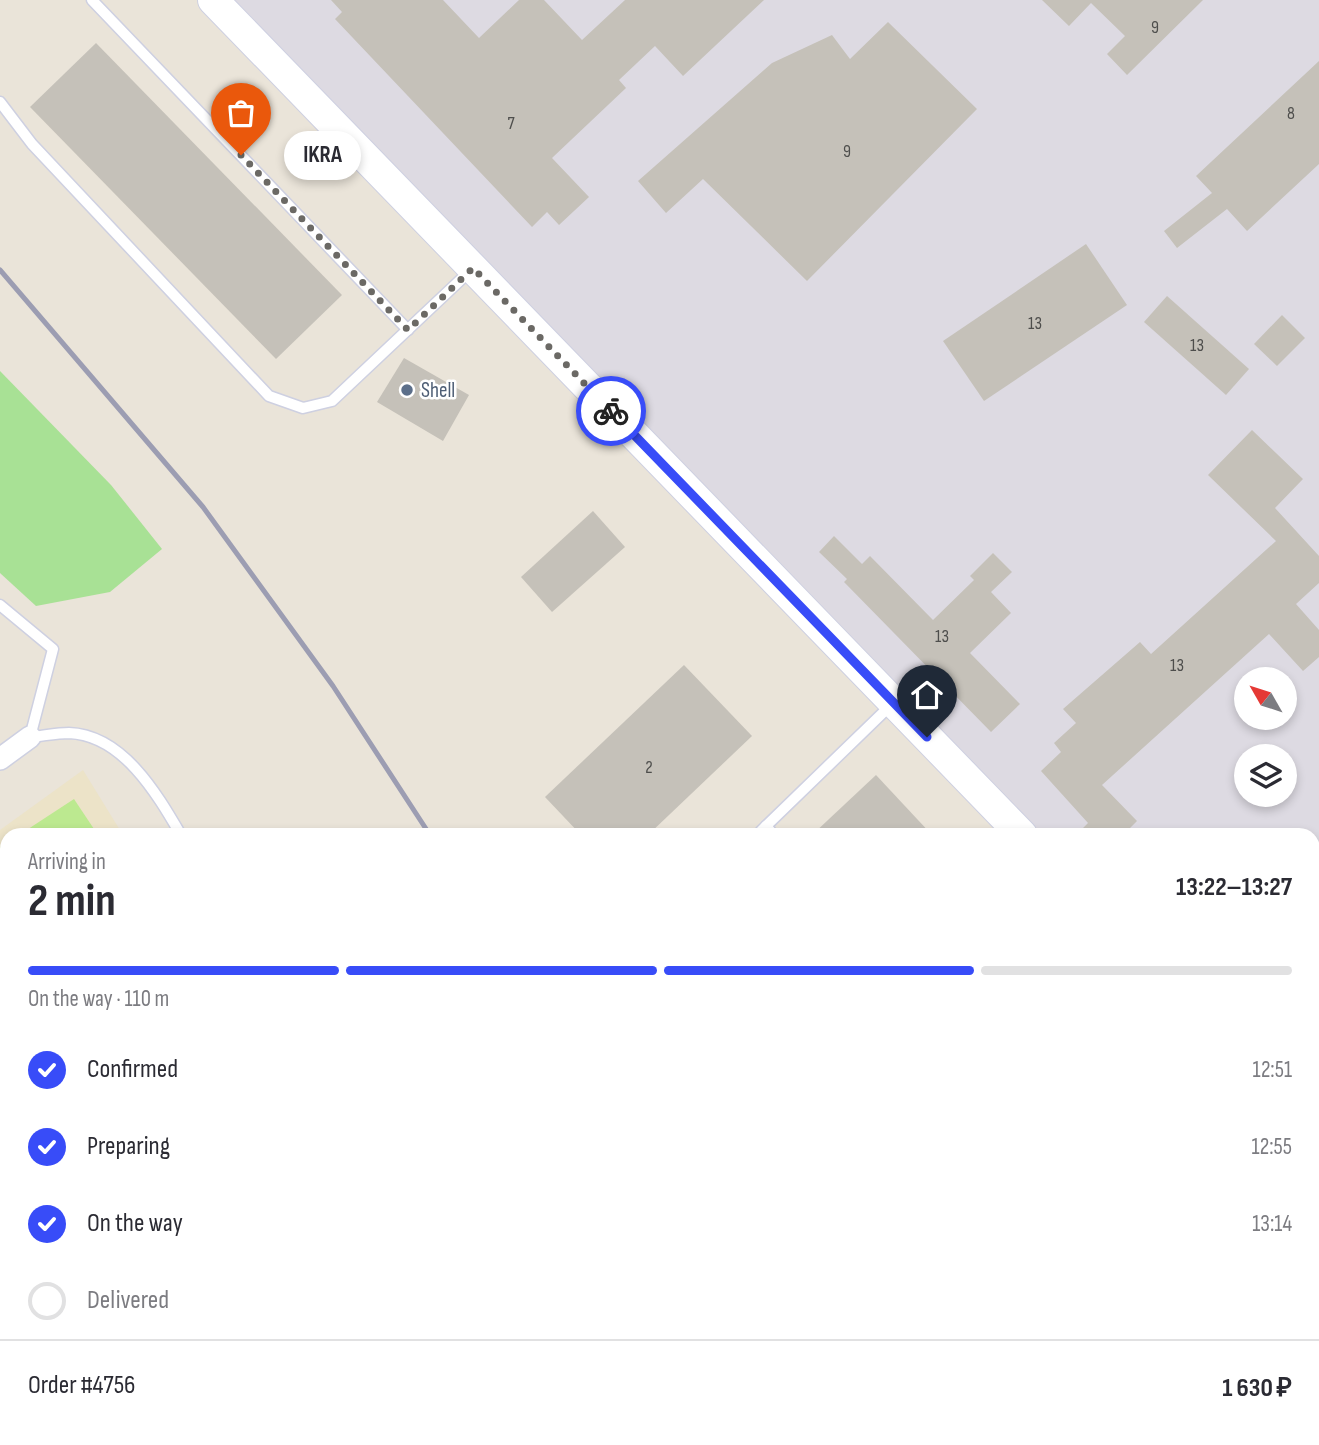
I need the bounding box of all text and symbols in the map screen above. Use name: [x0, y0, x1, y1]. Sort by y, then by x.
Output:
house number: 9: [1151, 17, 1159, 38]
pin: [211, 83, 271, 155]
icon: bag: [222, 94, 260, 132]
house number: 8: [1287, 103, 1295, 124]
house number: 7: [507, 113, 515, 134]
callout: IKRA: [283, 130, 360, 180]
text: IKRA: [303, 141, 342, 169]
house number: 9: [843, 141, 851, 162]
house number: 13: [1028, 313, 1042, 334]
house number: 13: [1190, 335, 1204, 356]
courier: [576, 376, 646, 446]
place label: Shell: [421, 378, 455, 403]
marker: Shell: [399, 382, 415, 398]
icon: bike: [592, 392, 630, 430]
house number: 13: [935, 626, 949, 647]
house number: 13: [1170, 655, 1184, 676]
pin: [897, 665, 957, 737]
north arrow: [1234, 667, 1297, 730]
map controls: [1234, 667, 1297, 807]
icon: home: [908, 676, 946, 714]
button: layers: [1234, 744, 1297, 807]
house number: 2: [645, 757, 653, 778]
text: Arriving in: [28, 848, 106, 876]
text: 13:22–13:27: [1176, 872, 1292, 903]
text: 2 min: [28, 874, 116, 929]
text: On the way · 110 m: [28, 985, 169, 1013]
icon: check: [28, 1051, 66, 1089]
text: Confirmed: [87, 1054, 178, 1085]
text: 12:51: [1253, 1056, 1292, 1084]
icon: check: [28, 1128, 66, 1166]
text: Preparing: [87, 1131, 170, 1162]
text: 12:55: [1251, 1133, 1292, 1161]
icon: check: [28, 1205, 66, 1243]
text: On the way: [87, 1208, 183, 1239]
text: 13:14: [1252, 1210, 1292, 1238]
text: Delivered: [87, 1285, 169, 1316]
text: Order #4756: [28, 1370, 135, 1401]
text: 1 630 ₽: [1222, 1373, 1292, 1404]

